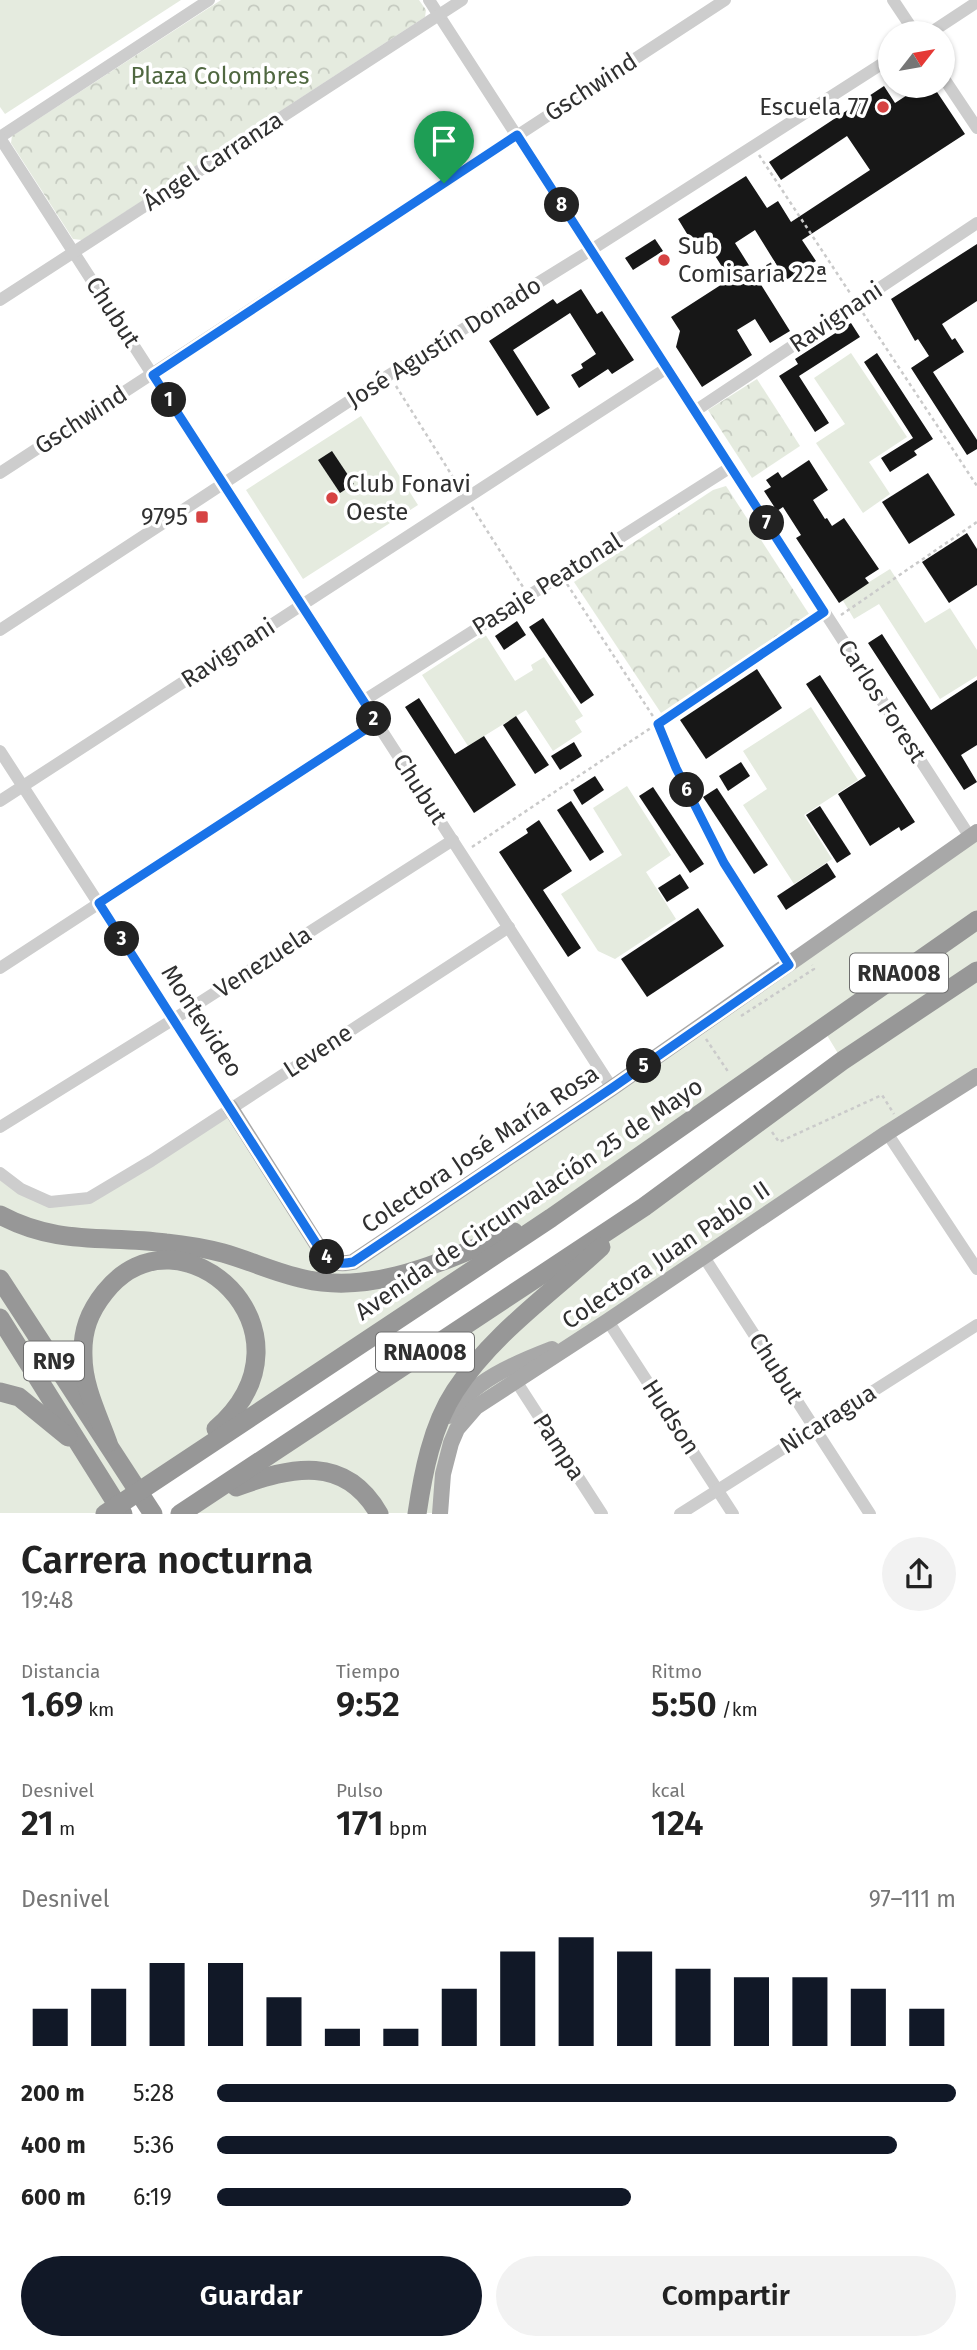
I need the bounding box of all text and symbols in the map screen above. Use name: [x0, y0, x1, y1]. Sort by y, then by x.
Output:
north arrow: [878, 21, 956, 98]
map controls: [878, 21, 955, 98]
street label: Gschwind: [540, 47, 642, 127]
park label: Plaza Colombres: [131, 62, 309, 90]
place label: Escuela 77: [759, 93, 869, 121]
marker: Escuela 77: [875, 99, 891, 115]
street label: Ángel Carranza: [137, 105, 288, 216]
pin: [414, 111, 474, 183]
icon: arrive: [425, 122, 463, 160]
pin: 8: [544, 188, 580, 222]
text: 8: [556, 193, 567, 216]
place label: Sub Comisaría 22ª: [678, 232, 828, 288]
marker: Sub Comisaría 22ª: [656, 252, 672, 268]
street label: José Agustín Donado: [342, 271, 546, 413]
street label: Chubut: [80, 272, 146, 353]
street label: Ravignani: [784, 276, 888, 358]
street label: Gschwind: [30, 380, 132, 460]
pin: 1: [152, 382, 186, 418]
text: 1: [164, 388, 173, 411]
place label: Club Fonavi Oeste: [346, 470, 471, 526]
marker: Club Fonavi Oeste: [324, 490, 340, 506]
place label: 9795: [141, 503, 188, 531]
pin: 7: [750, 505, 784, 540]
marker: 9795: [194, 509, 210, 525]
text: 7: [762, 511, 771, 534]
street label: Pasaje Peatonal: [467, 527, 627, 641]
street label: Ravignani: [176, 612, 280, 694]
street label: Carlos Forest: [832, 634, 932, 768]
pin: 2: [356, 702, 392, 736]
text: 2: [369, 707, 378, 730]
street label: Chubut: [387, 749, 453, 830]
pin: 6: [670, 772, 704, 808]
text: 6: [681, 778, 692, 801]
street label: Venezuela: [209, 920, 317, 1004]
pin: 3: [104, 922, 140, 956]
text: 3: [117, 927, 126, 950]
road number: RNA008: [850, 954, 948, 992]
street label: Montevideo: [155, 960, 249, 1082]
street label: Levene: [278, 1018, 358, 1084]
pin: 5: [626, 1048, 662, 1084]
text: 5: [638, 1054, 649, 1077]
street label: Colectora José María Rosa: [356, 1059, 604, 1239]
street label: Avenida de Circunvalación 25 de Mayo: [350, 1072, 708, 1326]
street label: Colectora Juan Pablo II: [557, 1175, 775, 1335]
pin: 4: [310, 1240, 344, 1274]
text: 4: [321, 1245, 332, 1268]
street label: Chubut: [743, 1328, 809, 1409]
road number: RNA008: [376, 1332, 474, 1372]
road number: RN9: [24, 1342, 84, 1380]
street label: Hudson: [636, 1374, 706, 1460]
street label: Nicaragua: [775, 1379, 881, 1459]
street label: Pampa: [527, 1409, 591, 1485]
text: Carrera nocturna: [21, 1537, 313, 1583]
button: share: [882, 1537, 956, 1611]
text: 19:48: [21, 1586, 73, 1614]
text: Distancia: [21, 1660, 100, 1683]
text: Tiempo: [336, 1660, 400, 1683]
text: Ritmo: [651, 1660, 702, 1683]
text: 1.69: [21, 1683, 83, 1725]
text: 9:52: [336, 1683, 400, 1725]
text: 5:50: [651, 1683, 717, 1725]
text: km: [83, 1698, 114, 1721]
text: /km: [717, 1698, 758, 1721]
text: Desnivel: [21, 1779, 94, 1802]
text: Pulso: [336, 1779, 383, 1802]
text: kcal: [651, 1779, 685, 1802]
text: 21: [21, 1802, 54, 1844]
text: 171: [336, 1802, 384, 1844]
text: 124: [651, 1802, 703, 1844]
text: m: [54, 1817, 75, 1840]
text: bpm: [384, 1817, 428, 1840]
text: Desnivel: [21, 1885, 110, 1913]
text: 97–111 m: [869, 1885, 956, 1913]
text: 200 m: [21, 2079, 85, 2107]
text: 5:28: [133, 2079, 174, 2107]
text: 400 m: [21, 2131, 86, 2159]
text: 5:36: [133, 2131, 174, 2159]
text: 600 m: [21, 2183, 86, 2211]
text: 6:19: [133, 2183, 172, 2211]
button: Guardar: [21, 2256, 482, 2336]
button: Compartir: [496, 2256, 956, 2336]

